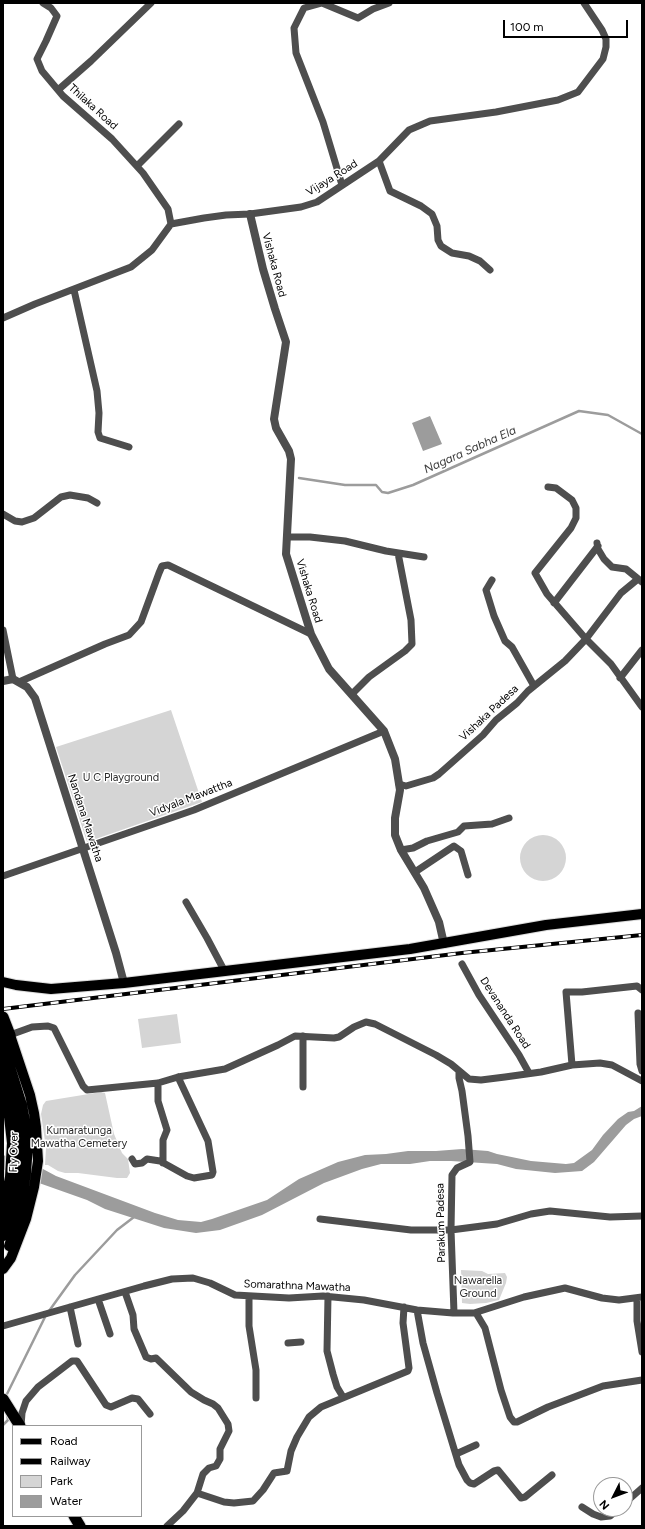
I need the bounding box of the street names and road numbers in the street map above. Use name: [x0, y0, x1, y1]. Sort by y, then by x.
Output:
street label: Thilaka Road: [66, 81, 120, 133]
street label: Vijaya Road: [304, 157, 360, 199]
street label: Vishaka Road: [259, 231, 289, 299]
street label: Vishaka Road: [293, 558, 325, 624]
street label: Vishaka Padesa: [457, 682, 521, 744]
street label: Nandana Mawatha: [65, 772, 105, 864]
street label: Vidyala Mawattha: [148, 776, 234, 820]
street label: Devananda Road: [477, 975, 533, 1051]
street label: Fly Over: [7, 1132, 21, 1172]
street label: Parakum Padesa: [434, 1183, 448, 1263]
street label: Somarathna Mawatha: [243, 1278, 351, 1294]

